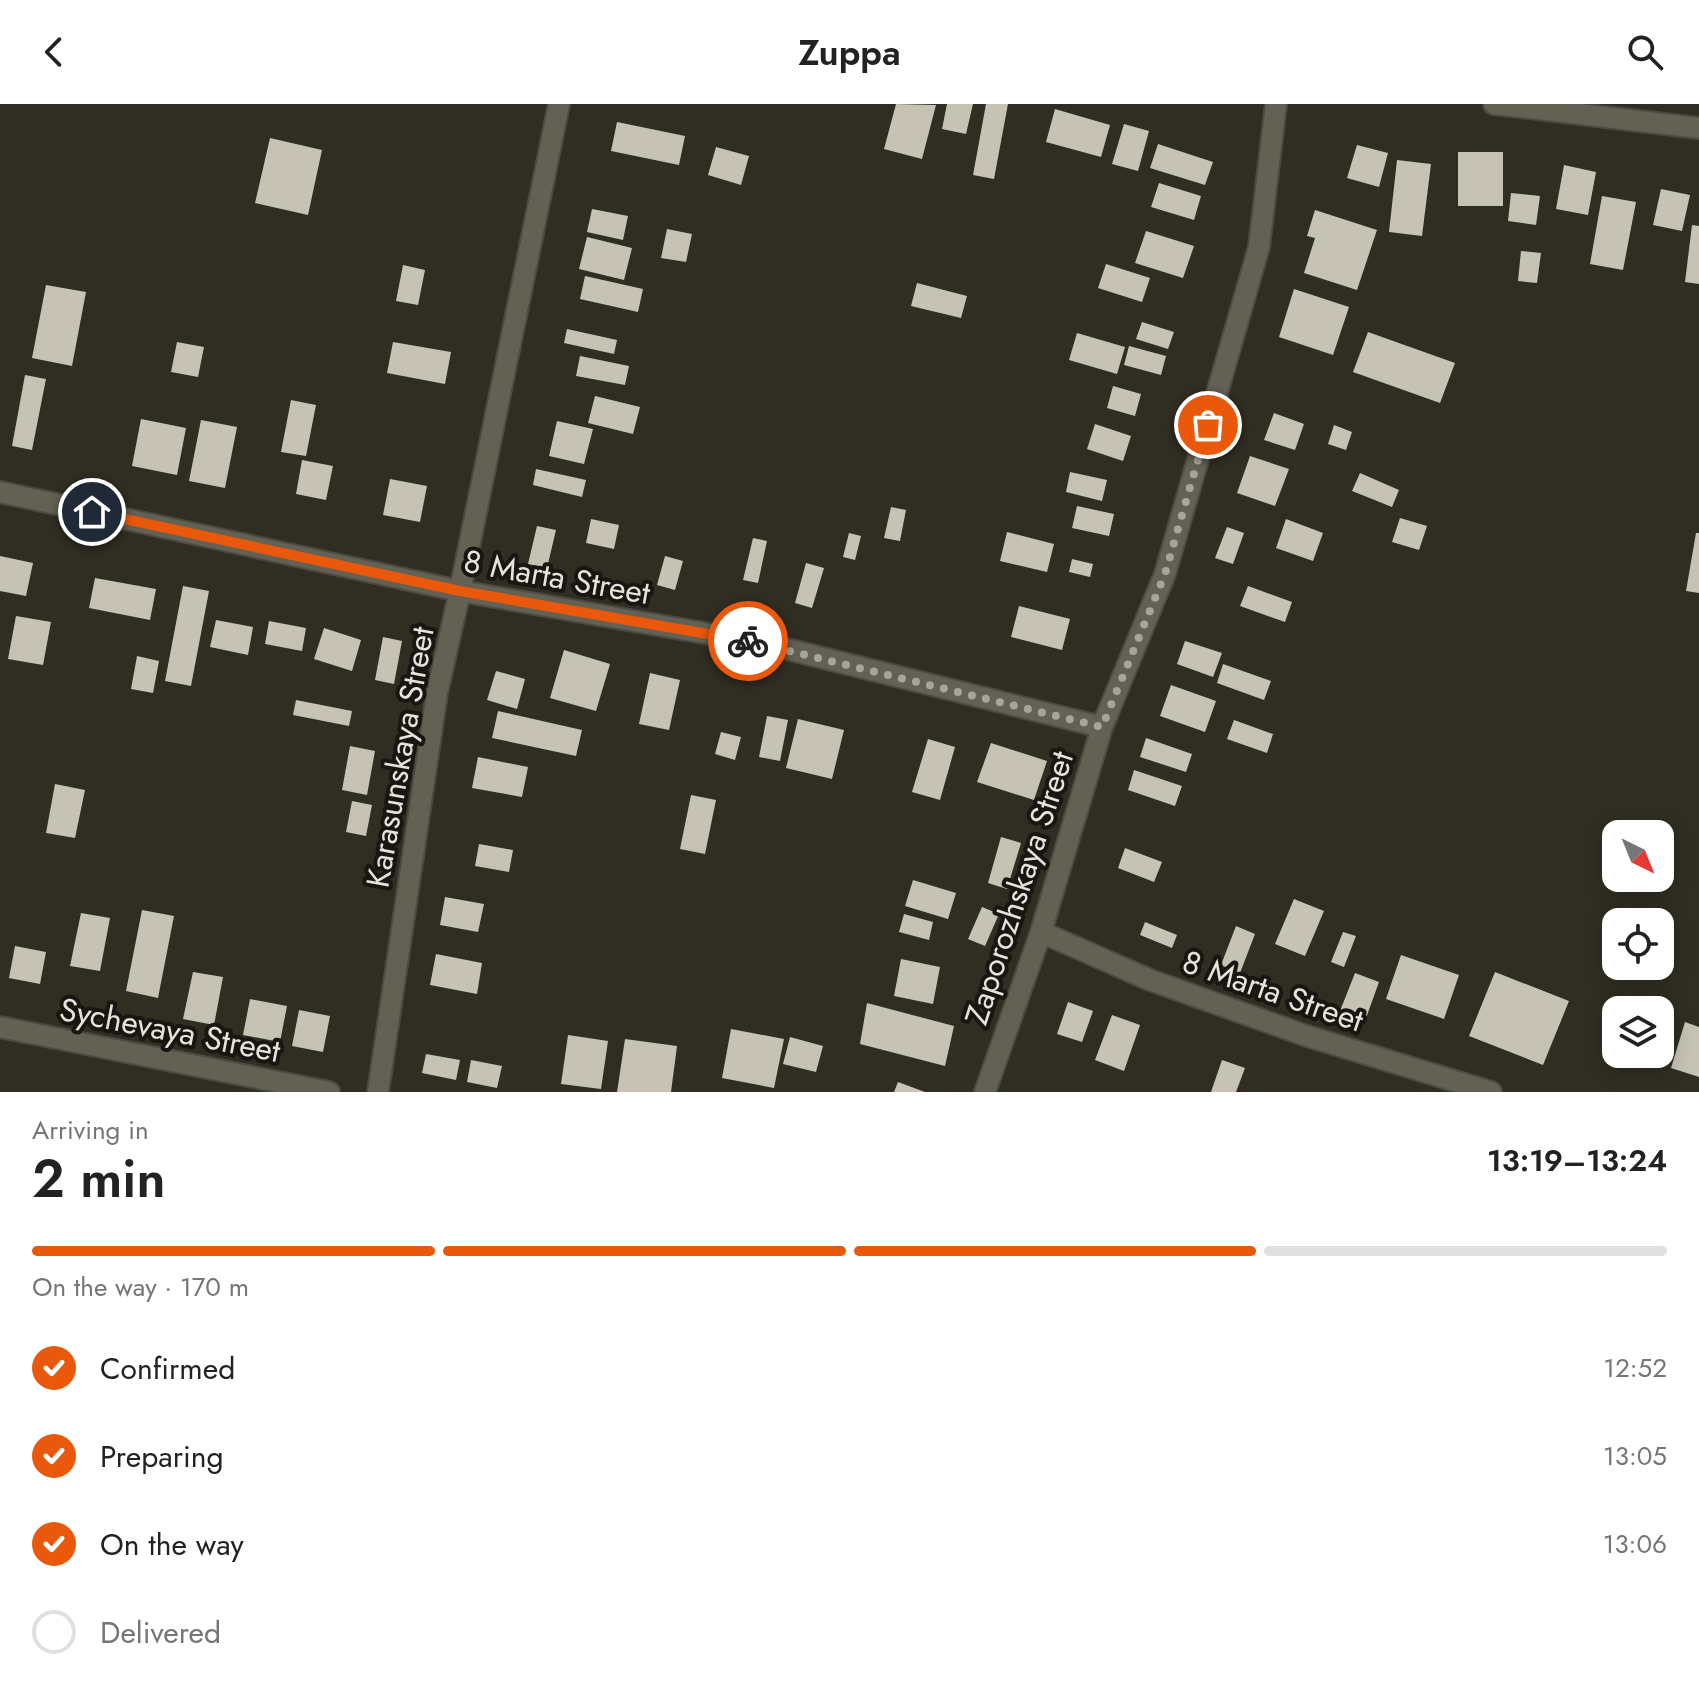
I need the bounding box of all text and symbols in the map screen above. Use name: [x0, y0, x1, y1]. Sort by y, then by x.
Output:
text: Zuppa: [798, 26, 901, 78]
icon: back: [32, 30, 76, 74]
icon: search: [1623, 30, 1667, 74]
pin: [1174, 391, 1242, 459]
icon: bag: [1186, 403, 1230, 447]
pin: [58, 478, 126, 546]
icon: home: [70, 490, 114, 534]
street label: 8 Marta Street: [460, 538, 654, 616]
courier: [708, 601, 788, 681]
icon: bike: [726, 619, 770, 663]
street label: Karasunskaya Street: [354, 623, 446, 891]
street label: Zaporozhskaya Street: [953, 745, 1085, 1031]
north arrow: [1602, 820, 1674, 892]
map controls: [1602, 820, 1674, 1068]
button: locate: [1602, 908, 1674, 980]
street label: 8 Marta Street: [1176, 939, 1370, 1044]
street label: Sychevaya Street: [56, 986, 285, 1074]
button: layers: [1602, 996, 1674, 1068]
text: Arriving in: [32, 1111, 149, 1149]
text: 13:19–13:24: [1487, 1139, 1667, 1182]
text: 2 min: [32, 1141, 165, 1217]
text: On the way · 170 m: [32, 1268, 249, 1306]
icon: check: [32, 1346, 76, 1390]
text: Confirmed: [100, 1347, 235, 1390]
text: 12:52: [1603, 1349, 1667, 1387]
icon: check: [32, 1434, 76, 1478]
text: Preparing: [100, 1435, 224, 1478]
text: 13:05: [1603, 1437, 1667, 1475]
icon: check: [32, 1522, 76, 1566]
text: On the way: [100, 1523, 244, 1566]
text: 13:06: [1603, 1525, 1667, 1563]
text: Delivered: [100, 1611, 221, 1654]

